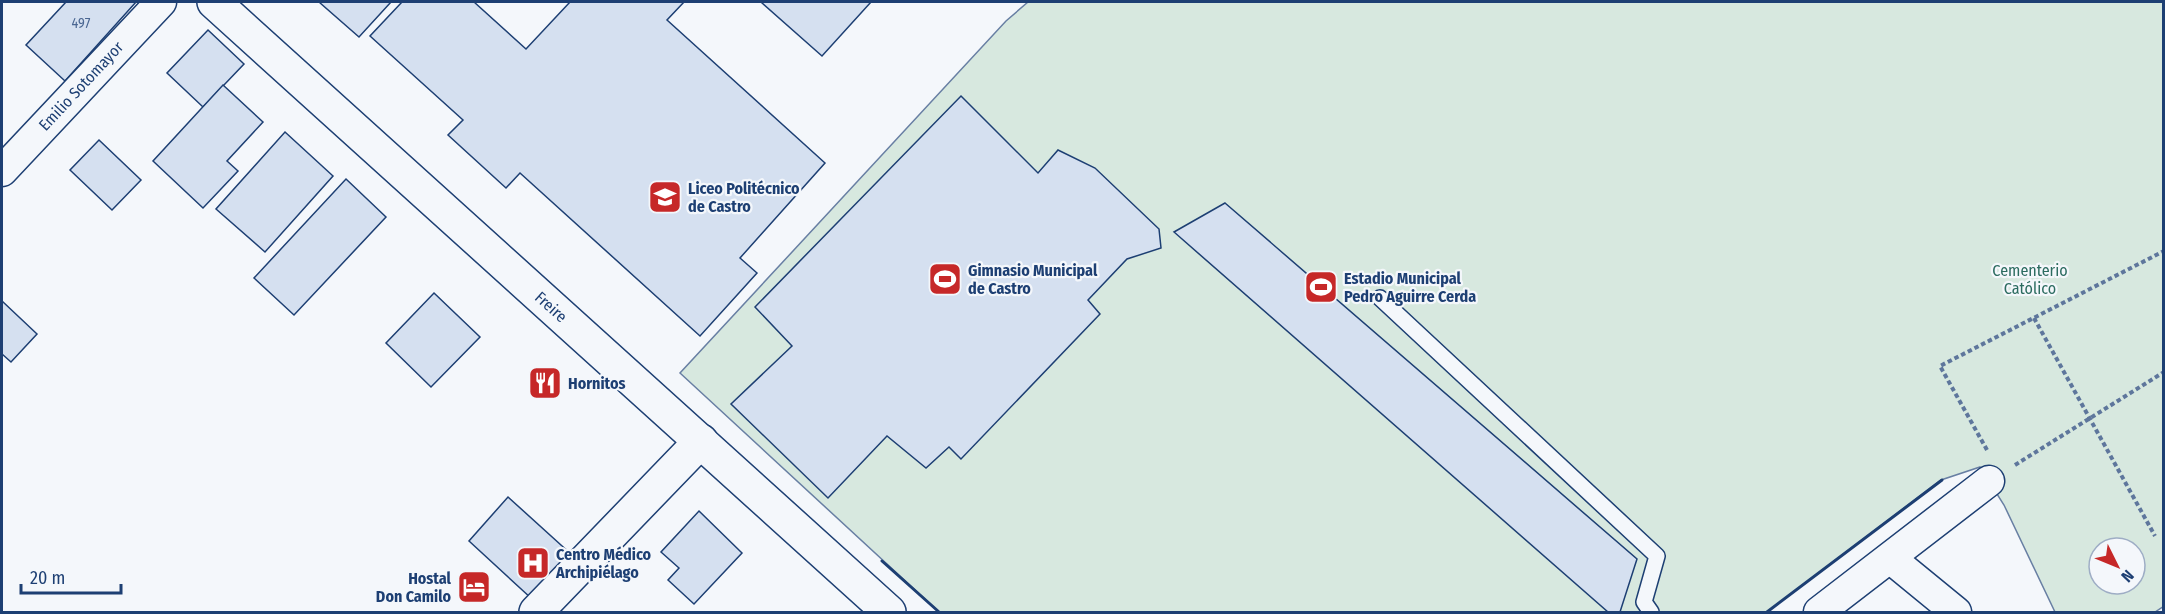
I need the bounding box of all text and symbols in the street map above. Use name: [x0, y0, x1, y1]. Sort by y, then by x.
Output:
house number: 497: [72, 15, 91, 32]
street label: Emilio Sotomayor: [35, 37, 127, 134]
school or university icon: Liceo Politécnico de Castro: [647, 179, 683, 215]
place label: Liceo Politécnico de Castro: [688, 179, 800, 216]
sports icon: Gimnasio Municipal de Castro: [927, 261, 963, 297]
place label: Gimnasio Municipal de Castro: [968, 261, 1098, 298]
park label: Cementerio Católico: [1992, 261, 2068, 298]
sports icon: Estadio Municipal Pedro Aguirre Cerda: [1303, 269, 1339, 305]
place label: Estadio Municipal Pedro Aguirre Cerda: [1344, 269, 1476, 306]
street label: Freire: [531, 288, 571, 326]
restaurant icon: Hornitos: [527, 365, 563, 401]
place label: Hornitos: [568, 374, 625, 393]
north arrow: [2087, 536, 2147, 596]
hospital icon: Centro Médico Archipiélago: [515, 545, 551, 581]
place label: Centro Médico Archipiélago: [555, 545, 652, 582]
scale bar: [21, 557, 122, 595]
text: N: [2117, 566, 2138, 586]
text: 20 m: [30, 567, 65, 589]
place label: Hostal Don Camilo: [376, 569, 452, 606]
hotel icon: Hostal Don Camilo: [456, 569, 492, 605]

